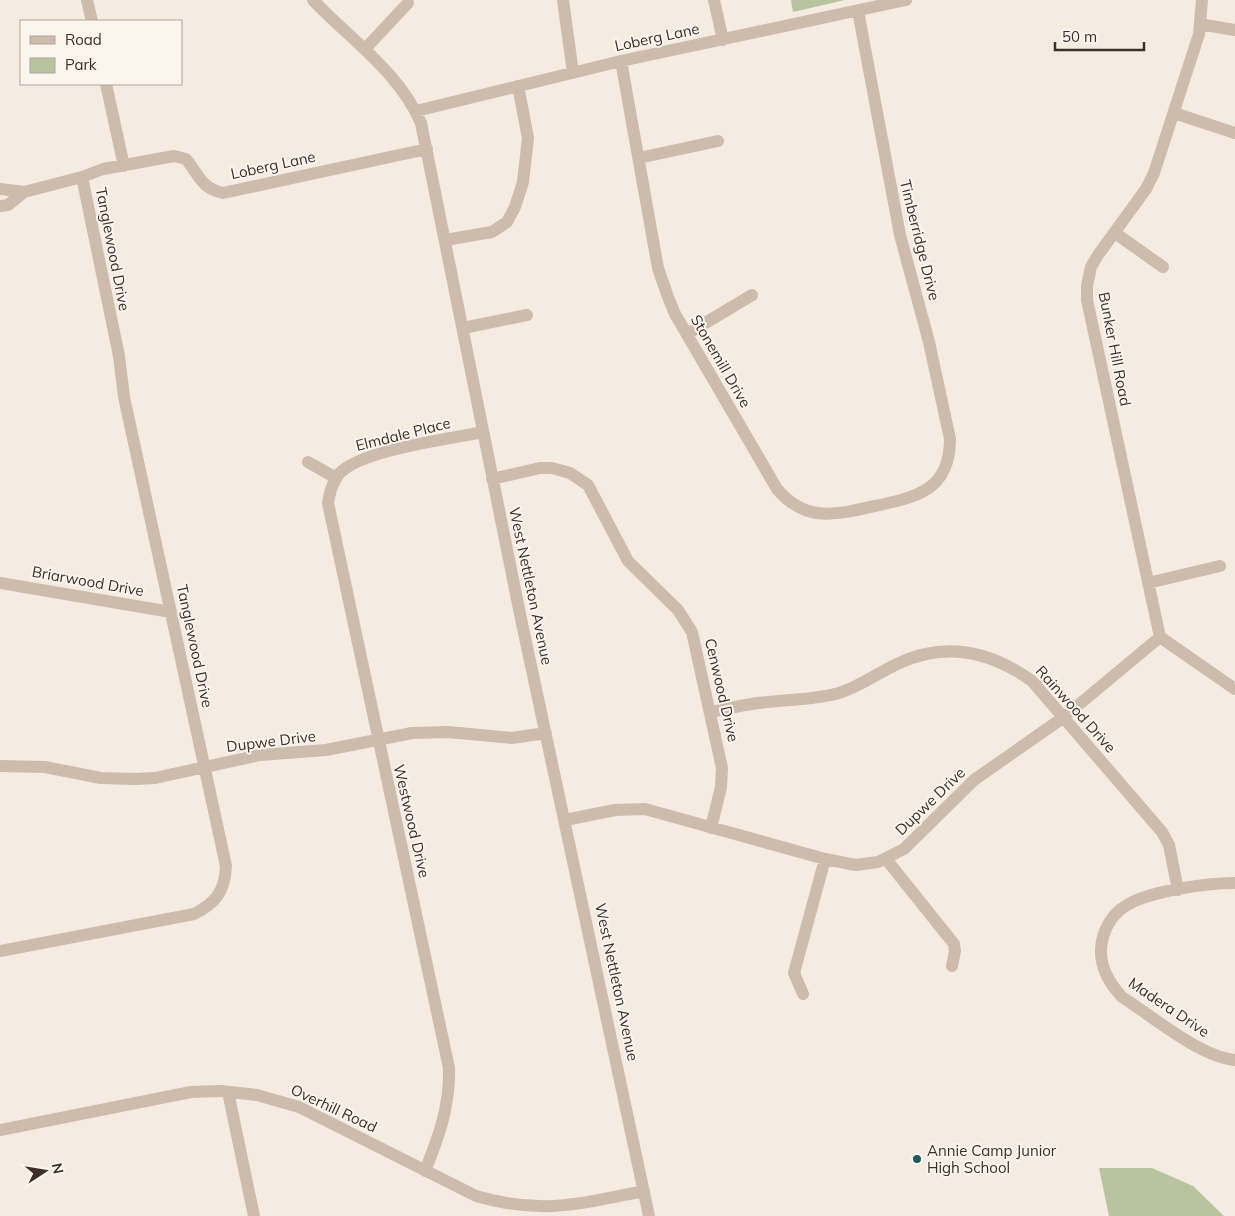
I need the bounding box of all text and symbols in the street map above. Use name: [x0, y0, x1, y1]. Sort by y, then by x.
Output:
street label: Loberg Lane: [613, 19, 701, 55]
legend: [20, 20, 182, 85]
scale bar: [1055, 20, 1144, 52]
text: 50 m: [1062, 27, 1097, 46]
text: Road: [65, 30, 102, 49]
text: Park: [65, 55, 97, 74]
street label: Loberg Lane: [229, 147, 317, 183]
street label: Timberridge Drive: [896, 178, 944, 302]
street label: Tanglewood Drive: [92, 186, 134, 312]
street label: Bunker Hill Road: [1095, 290, 1135, 408]
street label: Stonemill Drive: [687, 311, 755, 411]
street label: Elmdale Place: [354, 413, 452, 455]
street label: West Nettleton Avenue: [505, 505, 557, 667]
street label: Briarwood Drive: [31, 562, 145, 600]
street label: Tanglewood Drive: [173, 583, 217, 709]
street label: Cenwood Drive: [701, 636, 743, 744]
street label: Rainwood Drive: [1032, 661, 1120, 757]
street label: Dupwe Drive: [225, 726, 317, 756]
street label: Westwood Drive: [390, 762, 434, 880]
street label: Dupwe Drive: [891, 763, 969, 839]
street label: West Nettleton Avenue: [591, 901, 643, 1063]
street label: Madera Drive: [1125, 973, 1213, 1041]
street label: Overhill Road: [288, 1080, 380, 1136]
place label: Annie Camp Junior High School: [927, 1141, 1057, 1177]
north arrow: [20, 1146, 70, 1196]
marker: Annie Camp Junior High School: [911, 1153, 923, 1165]
text: N: [48, 1161, 68, 1175]

